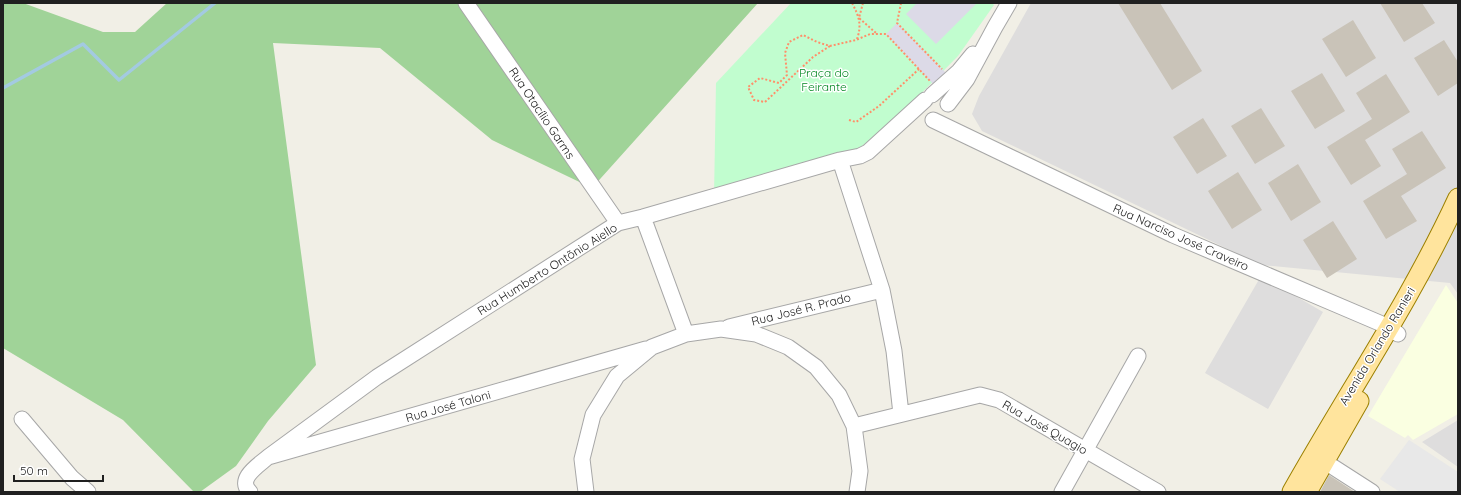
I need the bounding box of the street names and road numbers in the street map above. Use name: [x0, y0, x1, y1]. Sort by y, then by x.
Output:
street label: Rua Otacílio Garms: [506, 64, 578, 162]
street label: Rua Narciso José Craveiro: [1111, 200, 1251, 274]
street label: Rua Humberto Ontõnio Aiello: [474, 220, 620, 318]
street label: Avenida Orlando Ranieri: [1336, 284, 1418, 408]
street label: Rua José R. Prado: [750, 289, 852, 329]
street label: Rua José Taloni: [404, 387, 492, 425]
street label: Rua José Quagio: [1000, 397, 1090, 457]

